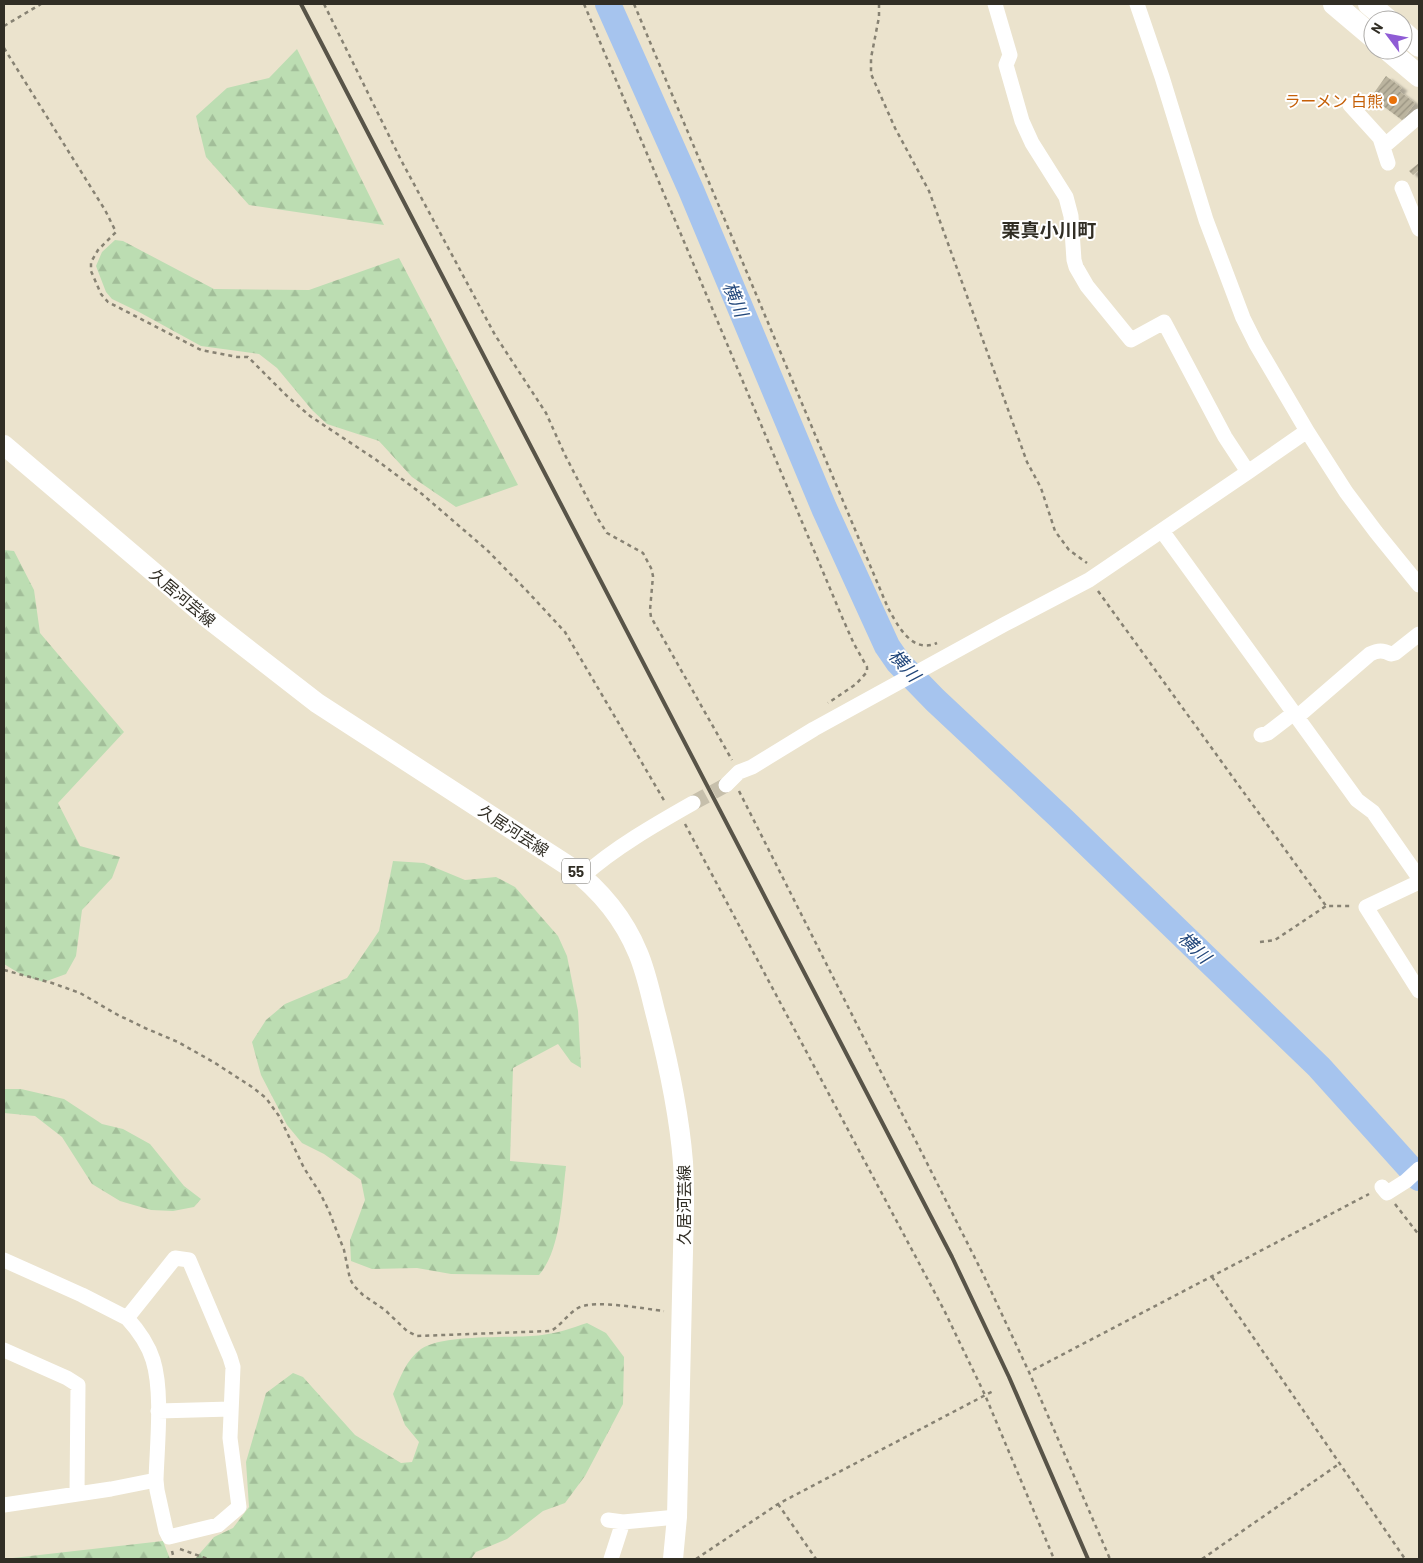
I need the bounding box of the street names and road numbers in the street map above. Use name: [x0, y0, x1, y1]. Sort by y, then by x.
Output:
street label: 久居河芸線: [146, 564, 220, 630]
street label: 久居河芸線: [475, 800, 553, 860]
road number: 55: [562, 858, 590, 884]
street label: 久居河芸線: [674, 1165, 693, 1245]

